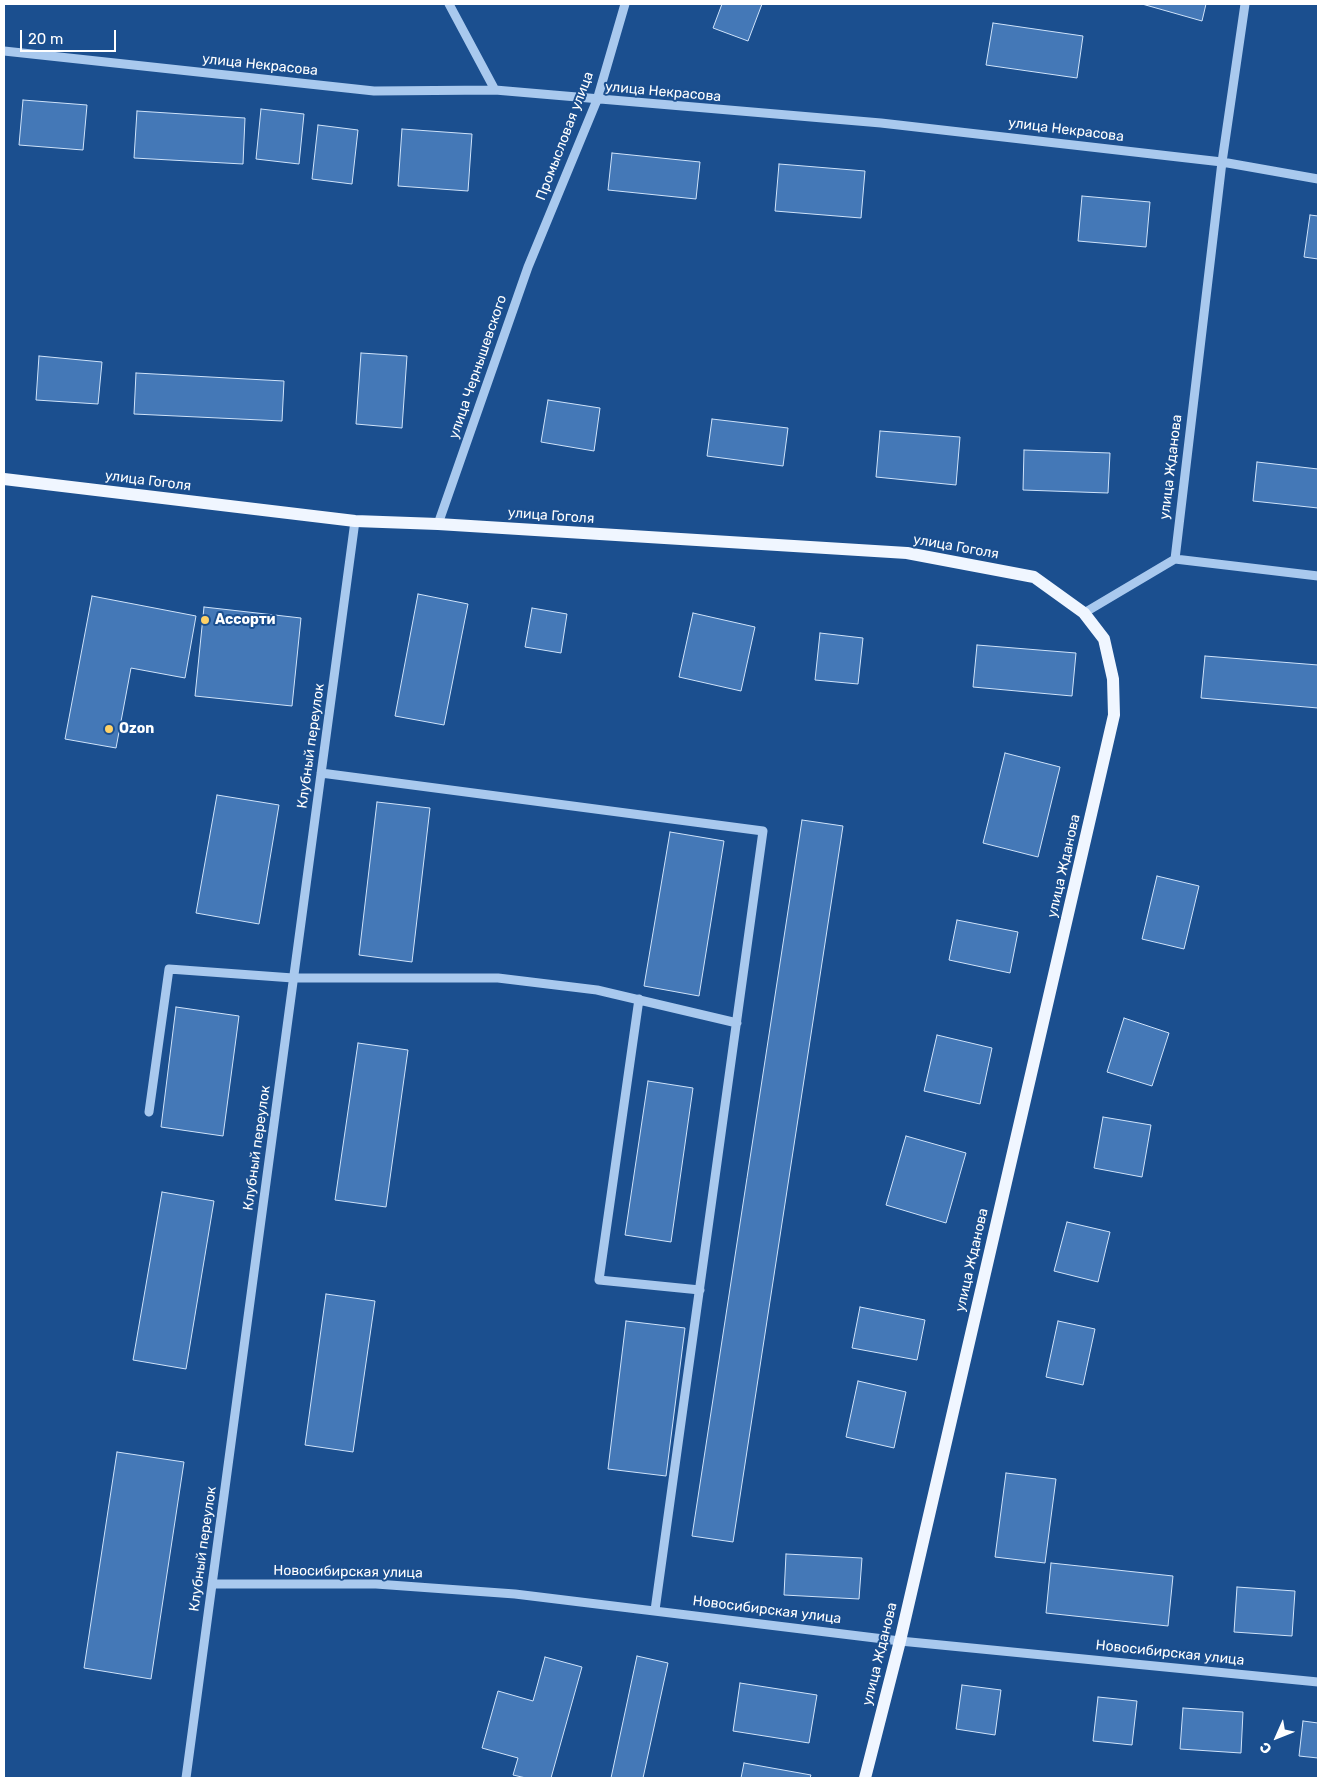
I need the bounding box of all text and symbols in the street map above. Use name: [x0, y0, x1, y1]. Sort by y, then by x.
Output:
scale bar: [22, 20, 119, 52]
text: 20 m: [28, 30, 63, 48]
street label: улица Некрасова: [201, 51, 319, 79]
street label: Промысловая улица: [533, 69, 597, 203]
street label: улица Некрасова: [604, 79, 722, 105]
street label: улица Некрасова: [1007, 115, 1125, 145]
street label: улица Чернышевского: [445, 293, 511, 441]
street label: улица Жданова: [1156, 413, 1186, 521]
street label: улица Гоголя: [104, 467, 192, 495]
street label: улица Гоголя: [507, 505, 595, 527]
street label: улица Гоголя: [912, 531, 1000, 563]
place label: Ассорти: [215, 612, 276, 628]
marker: Ассорти: [199, 614, 211, 626]
street label: Клубный переулок: [294, 682, 328, 810]
place label: Ozon: [119, 721, 154, 737]
marker: Ozon: [103, 723, 115, 735]
street label: улица Жданова: [1044, 813, 1084, 919]
street label: Клубный переулок: [240, 1084, 274, 1212]
street label: улица Жданова: [952, 1207, 992, 1313]
street label: Клубный переулок: [186, 1485, 220, 1613]
street label: Новосибирская улица: [273, 1562, 423, 1582]
street label: Новосибирская улица: [692, 1593, 842, 1627]
street label: улица Жданова: [859, 1601, 901, 1707]
street label: Новосибирская улица: [1095, 1637, 1245, 1669]
north arrow: [1252, 1712, 1302, 1762]
text: С: [1256, 1738, 1275, 1757]

